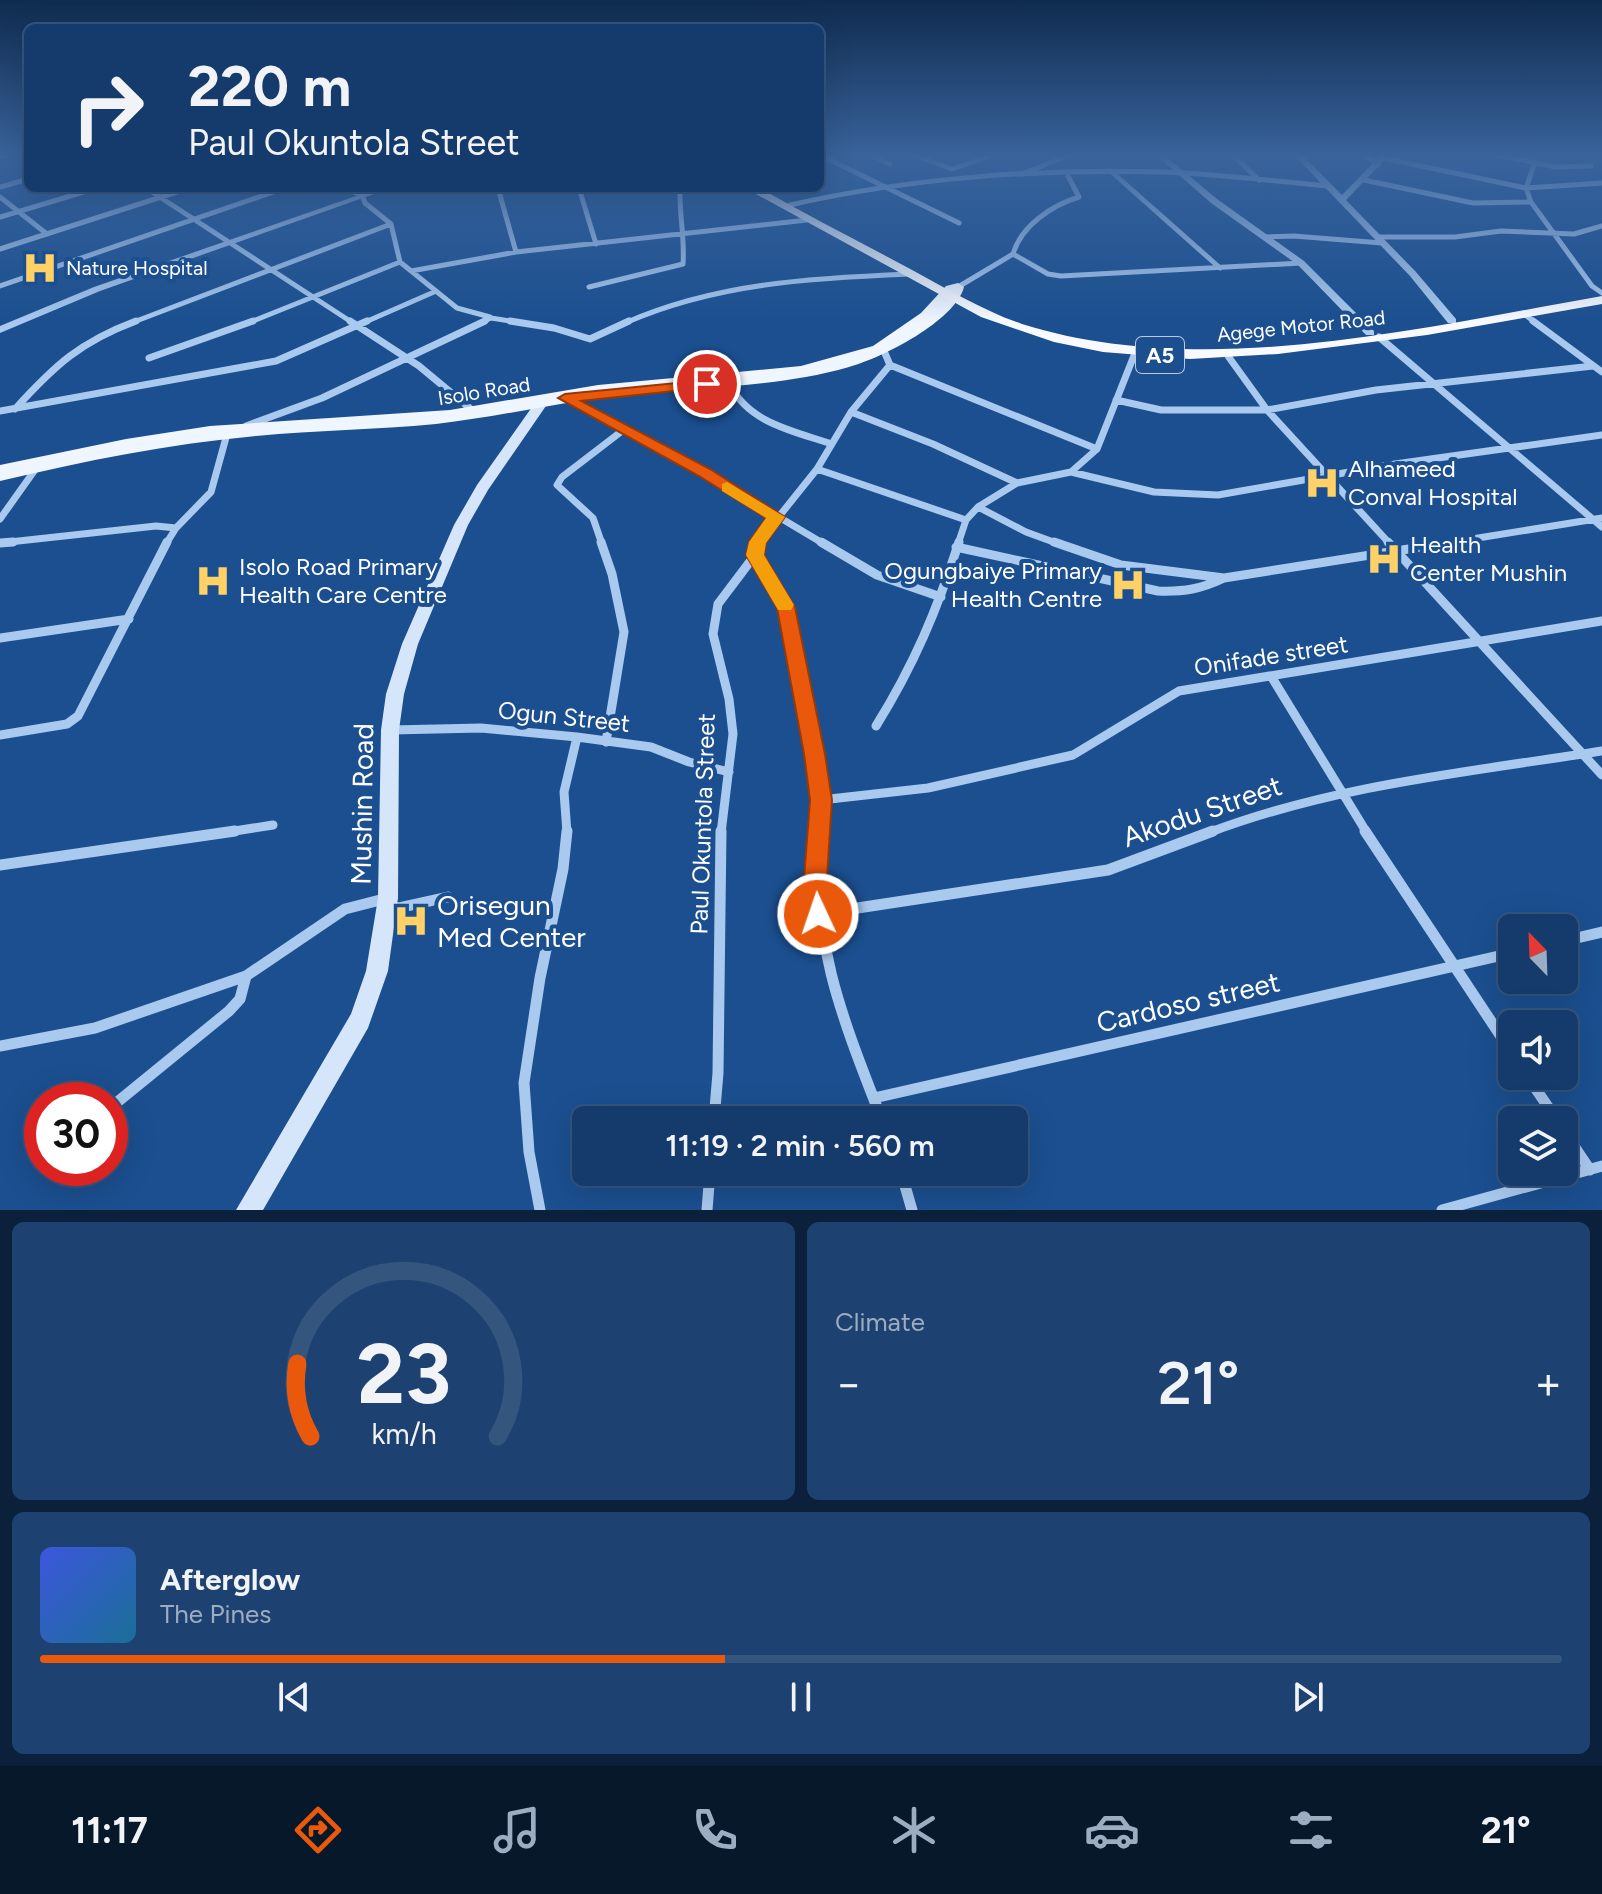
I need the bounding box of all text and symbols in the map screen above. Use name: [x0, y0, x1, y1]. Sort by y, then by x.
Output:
text: 220 m: [188, 53, 351, 120]
icon: right: [56, 56, 160, 160]
text: Paul Okuntola Street: [188, 121, 520, 164]
hospital icon: Nature Hospital: [21, 249, 59, 287]
place label: Nature Hospital: [66, 256, 208, 280]
street label: Agege Motor Road: [1216, 305, 1386, 347]
road number: A5: [1136, 337, 1184, 373]
pin: [673, 350, 741, 418]
icon: arrive: [685, 362, 729, 406]
street label: Isolo Road: [436, 372, 532, 410]
place label: Alhameed Conval Hospital: [1348, 454, 1518, 511]
hospital icon: Alhameed Conval Hospital: [1303, 464, 1341, 502]
place label: Health Center Mushin: [1410, 530, 1567, 587]
hospital icon: Health Center Mushin: [1365, 540, 1403, 578]
place label: Isolo Road Primary Health Care Centre: [239, 552, 447, 609]
place label: Ogungbaiye Primary Health Centre: [884, 556, 1102, 613]
hospital icon: Isolo Road Primary Health Care Centre: [194, 562, 232, 600]
hospital icon: Ogungbaiye Primary Health Centre: [1109, 566, 1147, 604]
street label: Onifade street: [1192, 629, 1350, 682]
street label: Ogun Street: [497, 695, 632, 738]
street label: Paul Okuntola Street: [684, 713, 721, 935]
street label: Mushin Road: [344, 723, 380, 885]
street label: Akodu Street: [1118, 768, 1286, 854]
position arrow: [776, 872, 860, 956]
place label: Orisegun Med Center: [437, 888, 586, 954]
hospital icon: Orisegun Med Center: [392, 902, 430, 940]
north arrow: [1498, 914, 1578, 994]
map controls: [1498, 914, 1578, 1186]
street label: Cardoso street: [1093, 964, 1283, 1040]
button: sound: [1498, 1010, 1578, 1090]
speed limit sign: 30: [24, 1082, 128, 1186]
button: layers: [1498, 1106, 1578, 1186]
text: 11:19 · 2 min · 560 m: [665, 1127, 935, 1164]
text: Climate: [835, 1306, 925, 1338]
text: 23: [356, 1324, 451, 1424]
text: 21°: [1158, 1347, 1239, 1419]
text: −: [835, 1357, 862, 1410]
text: +: [1535, 1357, 1562, 1410]
text: km/h: [371, 1417, 436, 1451]
text: Afterglow: [160, 1561, 300, 1598]
text: The Pines: [160, 1598, 271, 1630]
icon: previous: [272, 1675, 316, 1719]
icon: pause: [779, 1675, 823, 1719]
icon: next: [1286, 1675, 1330, 1719]
icon: directions: [290, 1802, 346, 1858]
icon: music: [489, 1802, 545, 1858]
icon: phone: [687, 1802, 743, 1858]
icon: climate: [886, 1802, 942, 1858]
icon: car: [1084, 1802, 1140, 1858]
icon: filters: [1283, 1802, 1339, 1858]
text: 11:17: [71, 1809, 148, 1852]
text: 21°: [1481, 1809, 1531, 1852]

